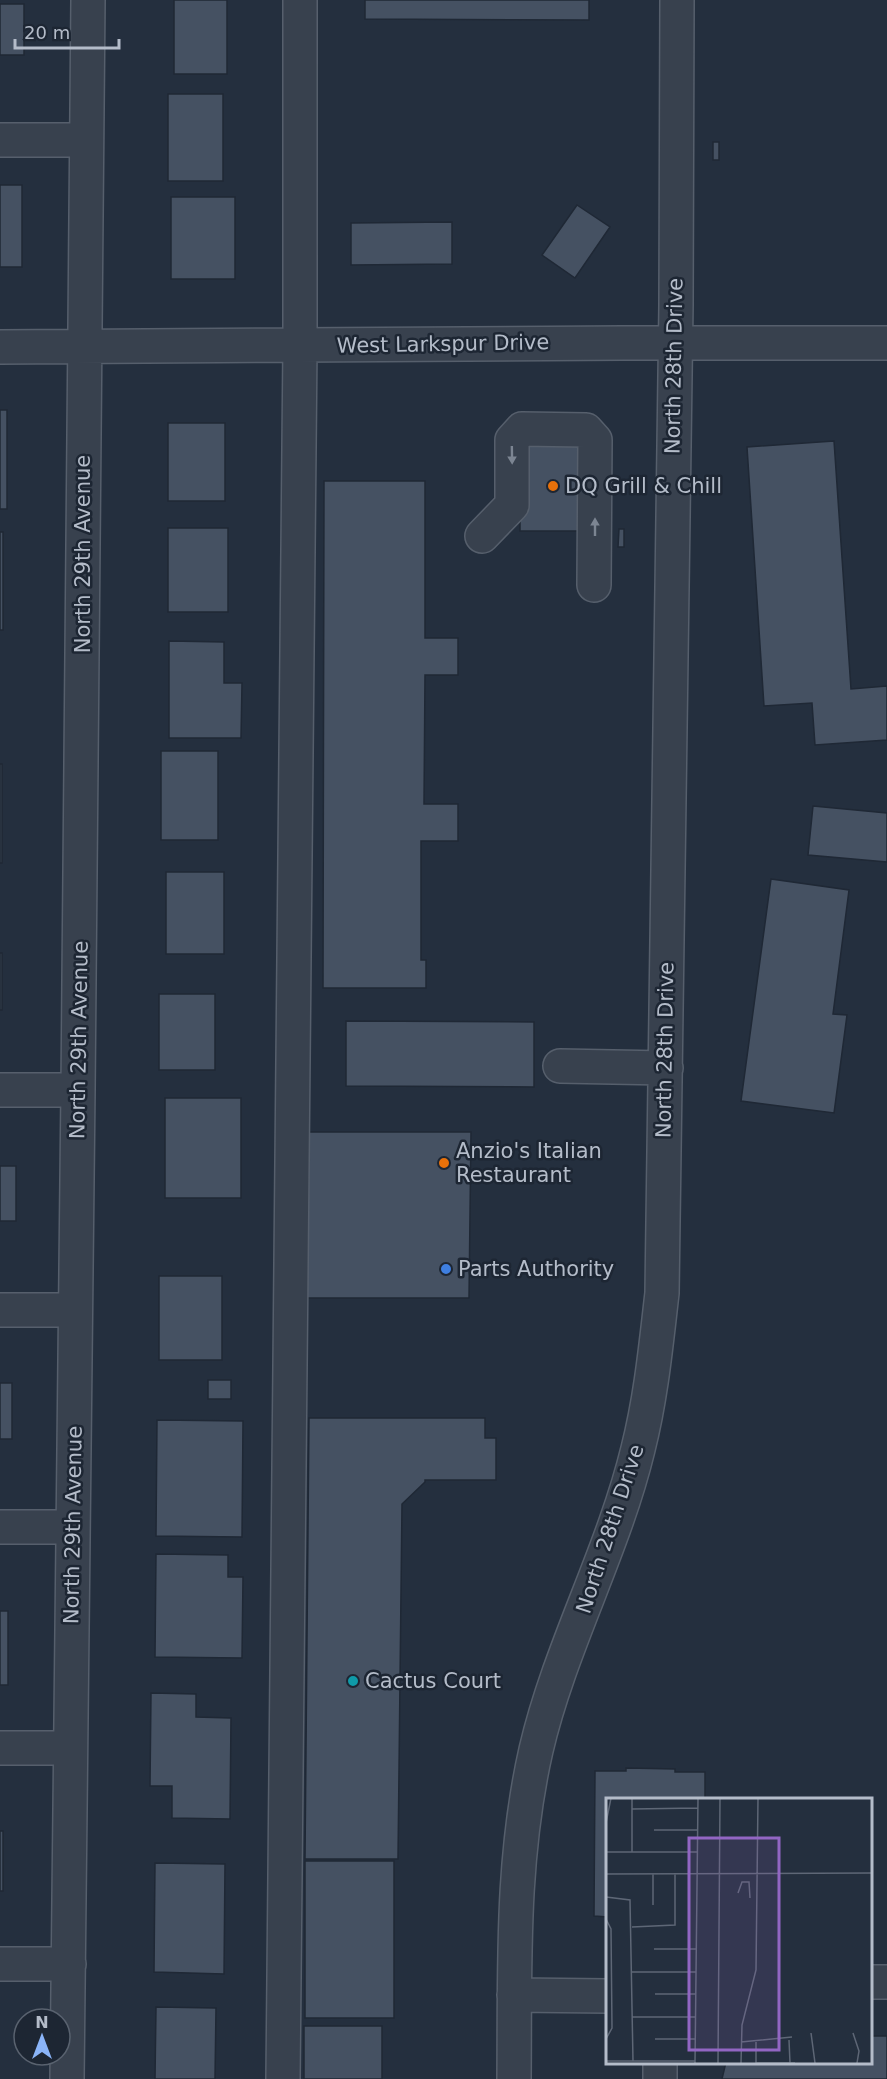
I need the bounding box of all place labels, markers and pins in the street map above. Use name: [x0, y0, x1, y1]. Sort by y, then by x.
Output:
place label: DQ Grill & Chill: [565, 474, 722, 498]
marker: DQ Grill & Chill: [546, 479, 560, 493]
place label: Anzio's Italian Restaurant: [456, 1139, 602, 1187]
marker: Anzio's Italian Restaurant: [437, 1156, 451, 1170]
place label: Parts Authority: [458, 1257, 614, 1281]
marker: Parts Authority: [439, 1262, 453, 1276]
place label: Cactus Court: [365, 1669, 501, 1693]
marker: Cactus Court: [346, 1674, 360, 1688]

